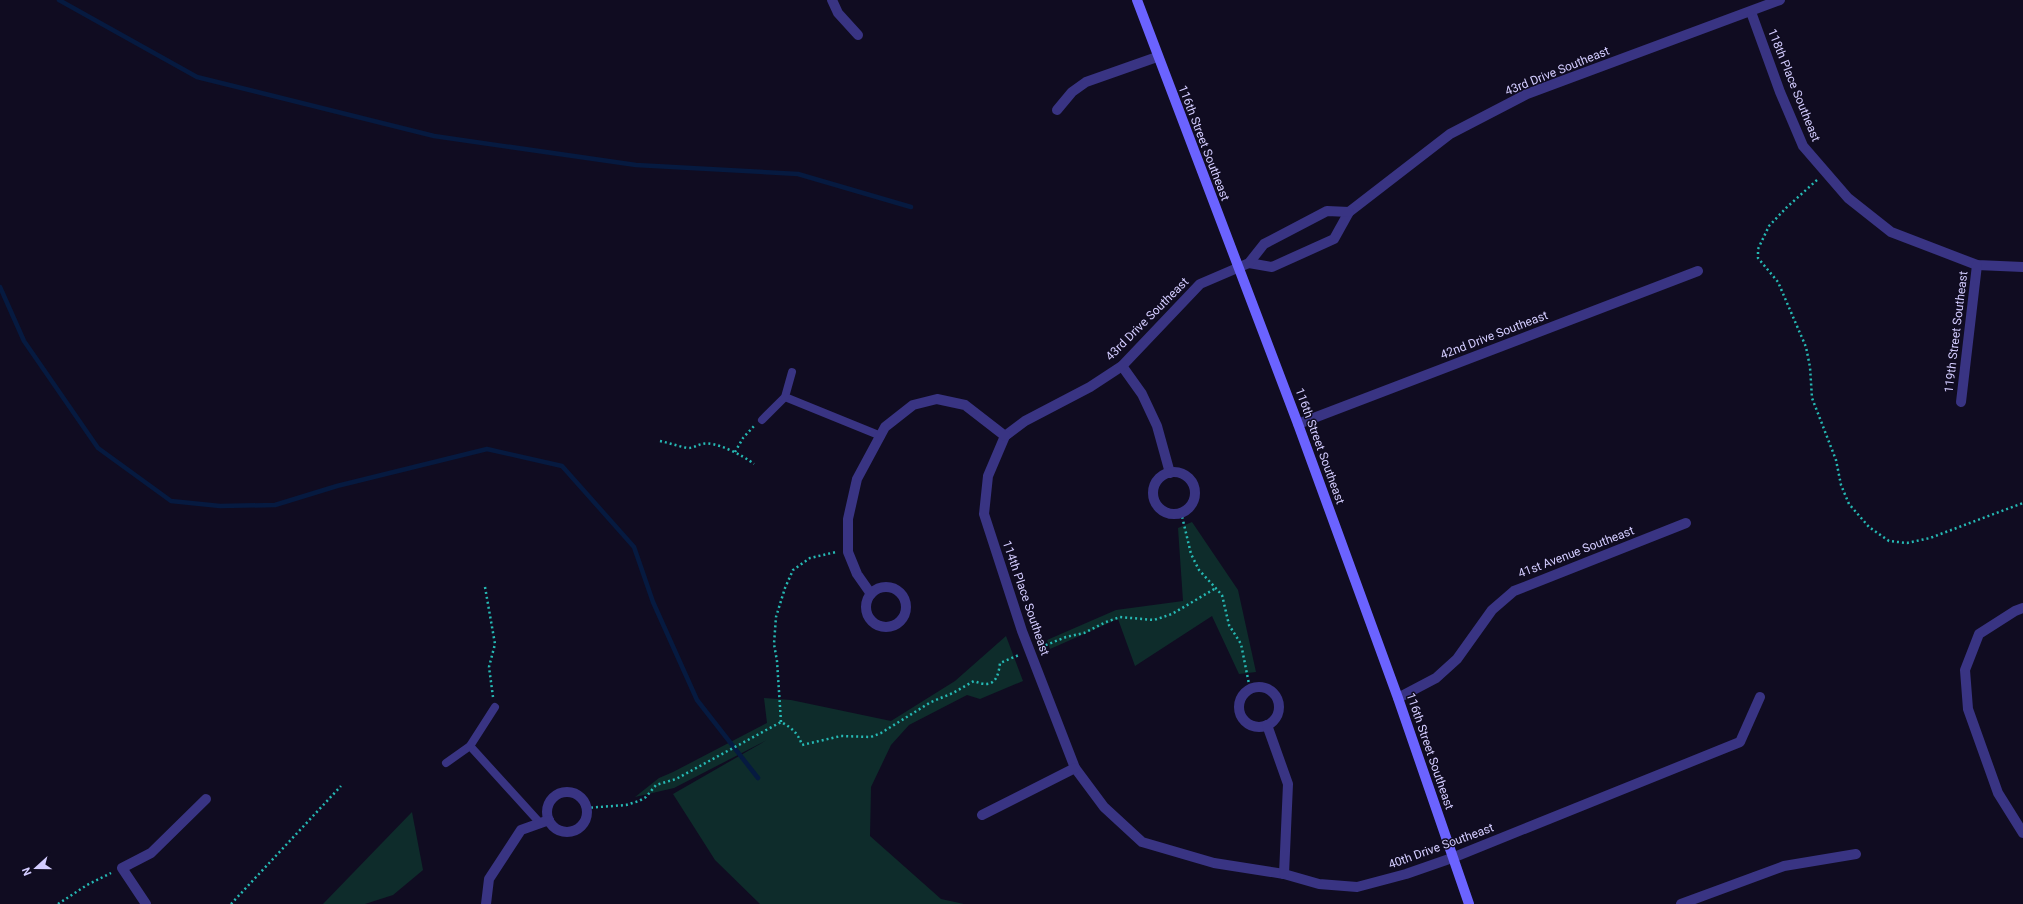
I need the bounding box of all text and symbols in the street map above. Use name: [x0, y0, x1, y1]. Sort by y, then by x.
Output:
street label: 118th Place Southeast: [1765, 27, 1823, 144]
street label: 43rd Drive Southeast: [1503, 44, 1611, 98]
street label: 116th Street Southeast: [1176, 83, 1233, 203]
street label: 119th Street Southeast: [1942, 270, 1970, 394]
street label: 43rd Drive Southeast: [1103, 275, 1191, 363]
street label: 42nd Drive Southeast: [1438, 308, 1550, 362]
street label: 116th Street Southeast: [1292, 386, 1348, 506]
street label: 41st Avenue Southeast: [1516, 523, 1636, 581]
street label: 114th Place Southeast: [1000, 539, 1052, 657]
street label: 116th Street Southeast: [1403, 691, 1457, 811]
street label: 40th Drive Southeast: [1386, 820, 1496, 872]
north arrow: [16, 848, 56, 888]
text: N: [20, 865, 35, 877]

